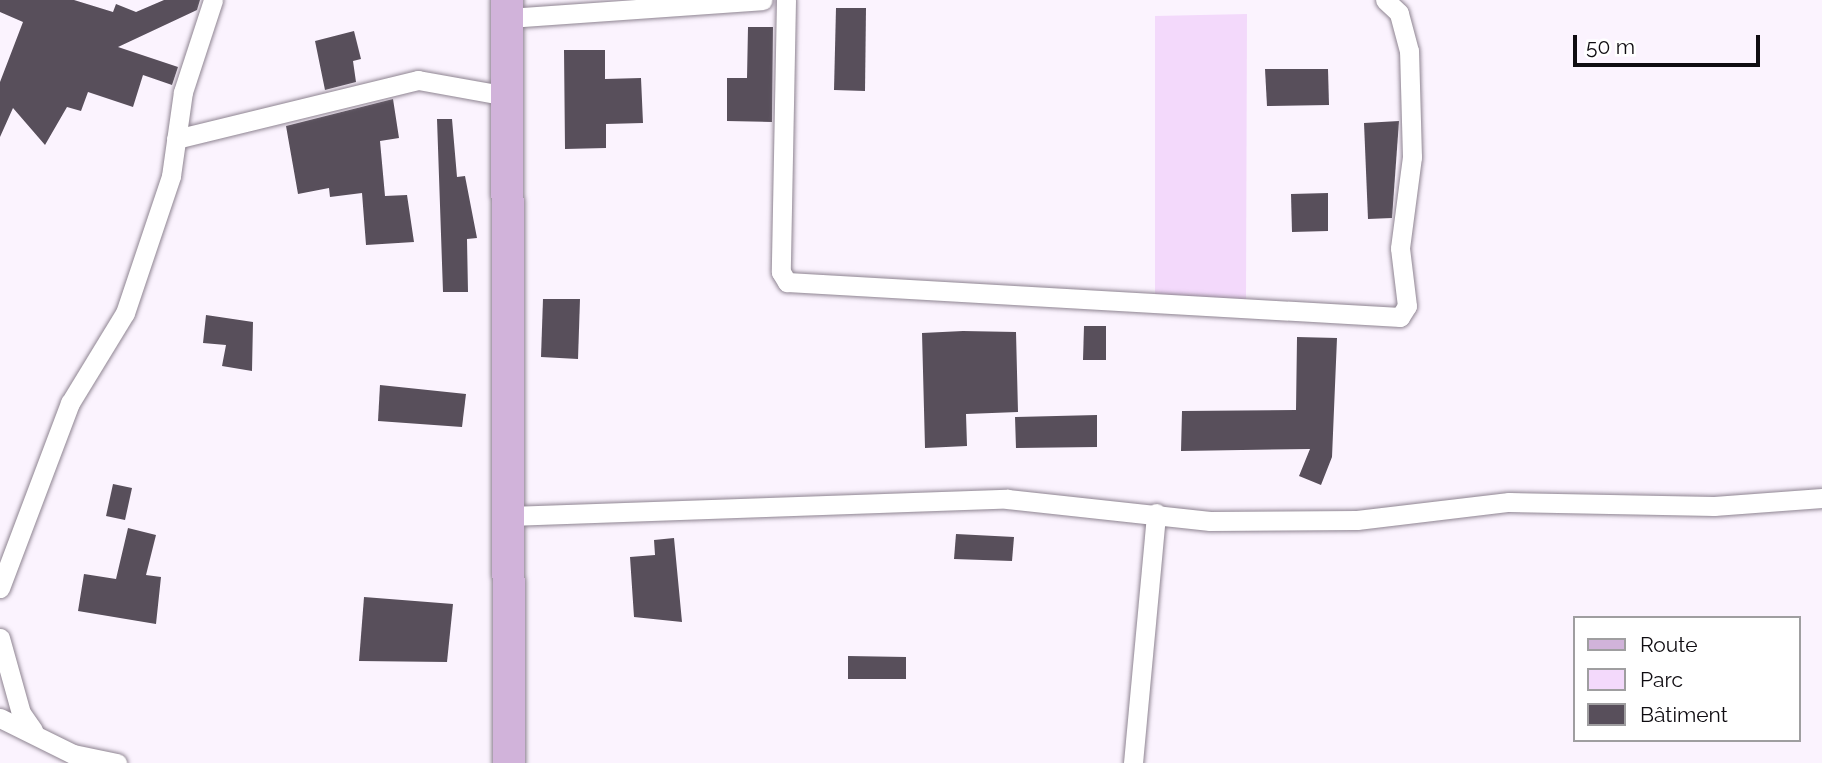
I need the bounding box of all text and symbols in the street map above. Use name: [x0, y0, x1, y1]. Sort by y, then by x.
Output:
scale bar: [1577, 21, 1764, 65]
text: 50 m: [1586, 34, 1635, 59]
legend: [1574, 616, 1801, 742]
text: Route: [1640, 632, 1698, 657]
text: Parc: [1640, 667, 1683, 692]
text: Bâtiment: [1640, 702, 1728, 727]

